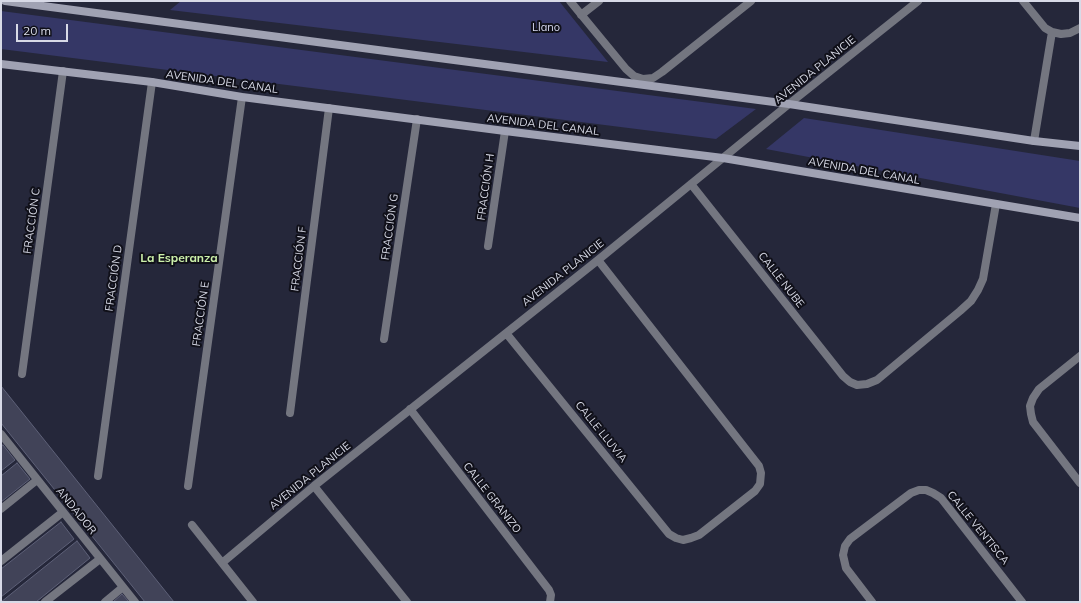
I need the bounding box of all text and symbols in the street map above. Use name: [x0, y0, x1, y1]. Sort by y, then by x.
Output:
scale bar: [18, 16, 70, 42]
park label: Llano: [532, 21, 560, 35]
text: 20 m: [23, 23, 51, 38]
street label: AVENIDA PLANICIE: [772, 33, 858, 107]
street label: AVENIDA DEL CANAL: [165, 68, 279, 96]
street label: AVENIDA DEL CANAL: [486, 112, 600, 138]
street label: FRACCIÓN H: [475, 153, 497, 221]
street label: AVENIDA DEL CANAL: [807, 155, 921, 187]
street label: FRACCIÓN C: [21, 187, 43, 255]
street label: FRACCIÓN G: [379, 193, 401, 261]
street label: FRACCIÓN F: [288, 226, 310, 292]
street label: AVENIDA PLANICIE: [519, 237, 607, 309]
street label: FRACCIÓN D: [103, 244, 125, 312]
street label: CALLE NUBE: [755, 250, 807, 310]
district label: La Esperanza: [140, 251, 218, 265]
street label: FRACCIÓN E: [190, 281, 212, 347]
street label: CALLE LLUVIA: [572, 399, 630, 465]
street label: AVENIDA PLANICIE: [267, 439, 353, 513]
street label: CALLE GRANIZO: [460, 460, 524, 536]
street label: ANDADOR: [53, 485, 99, 537]
street label: CALLE VENTISCA: [944, 489, 1012, 567]

